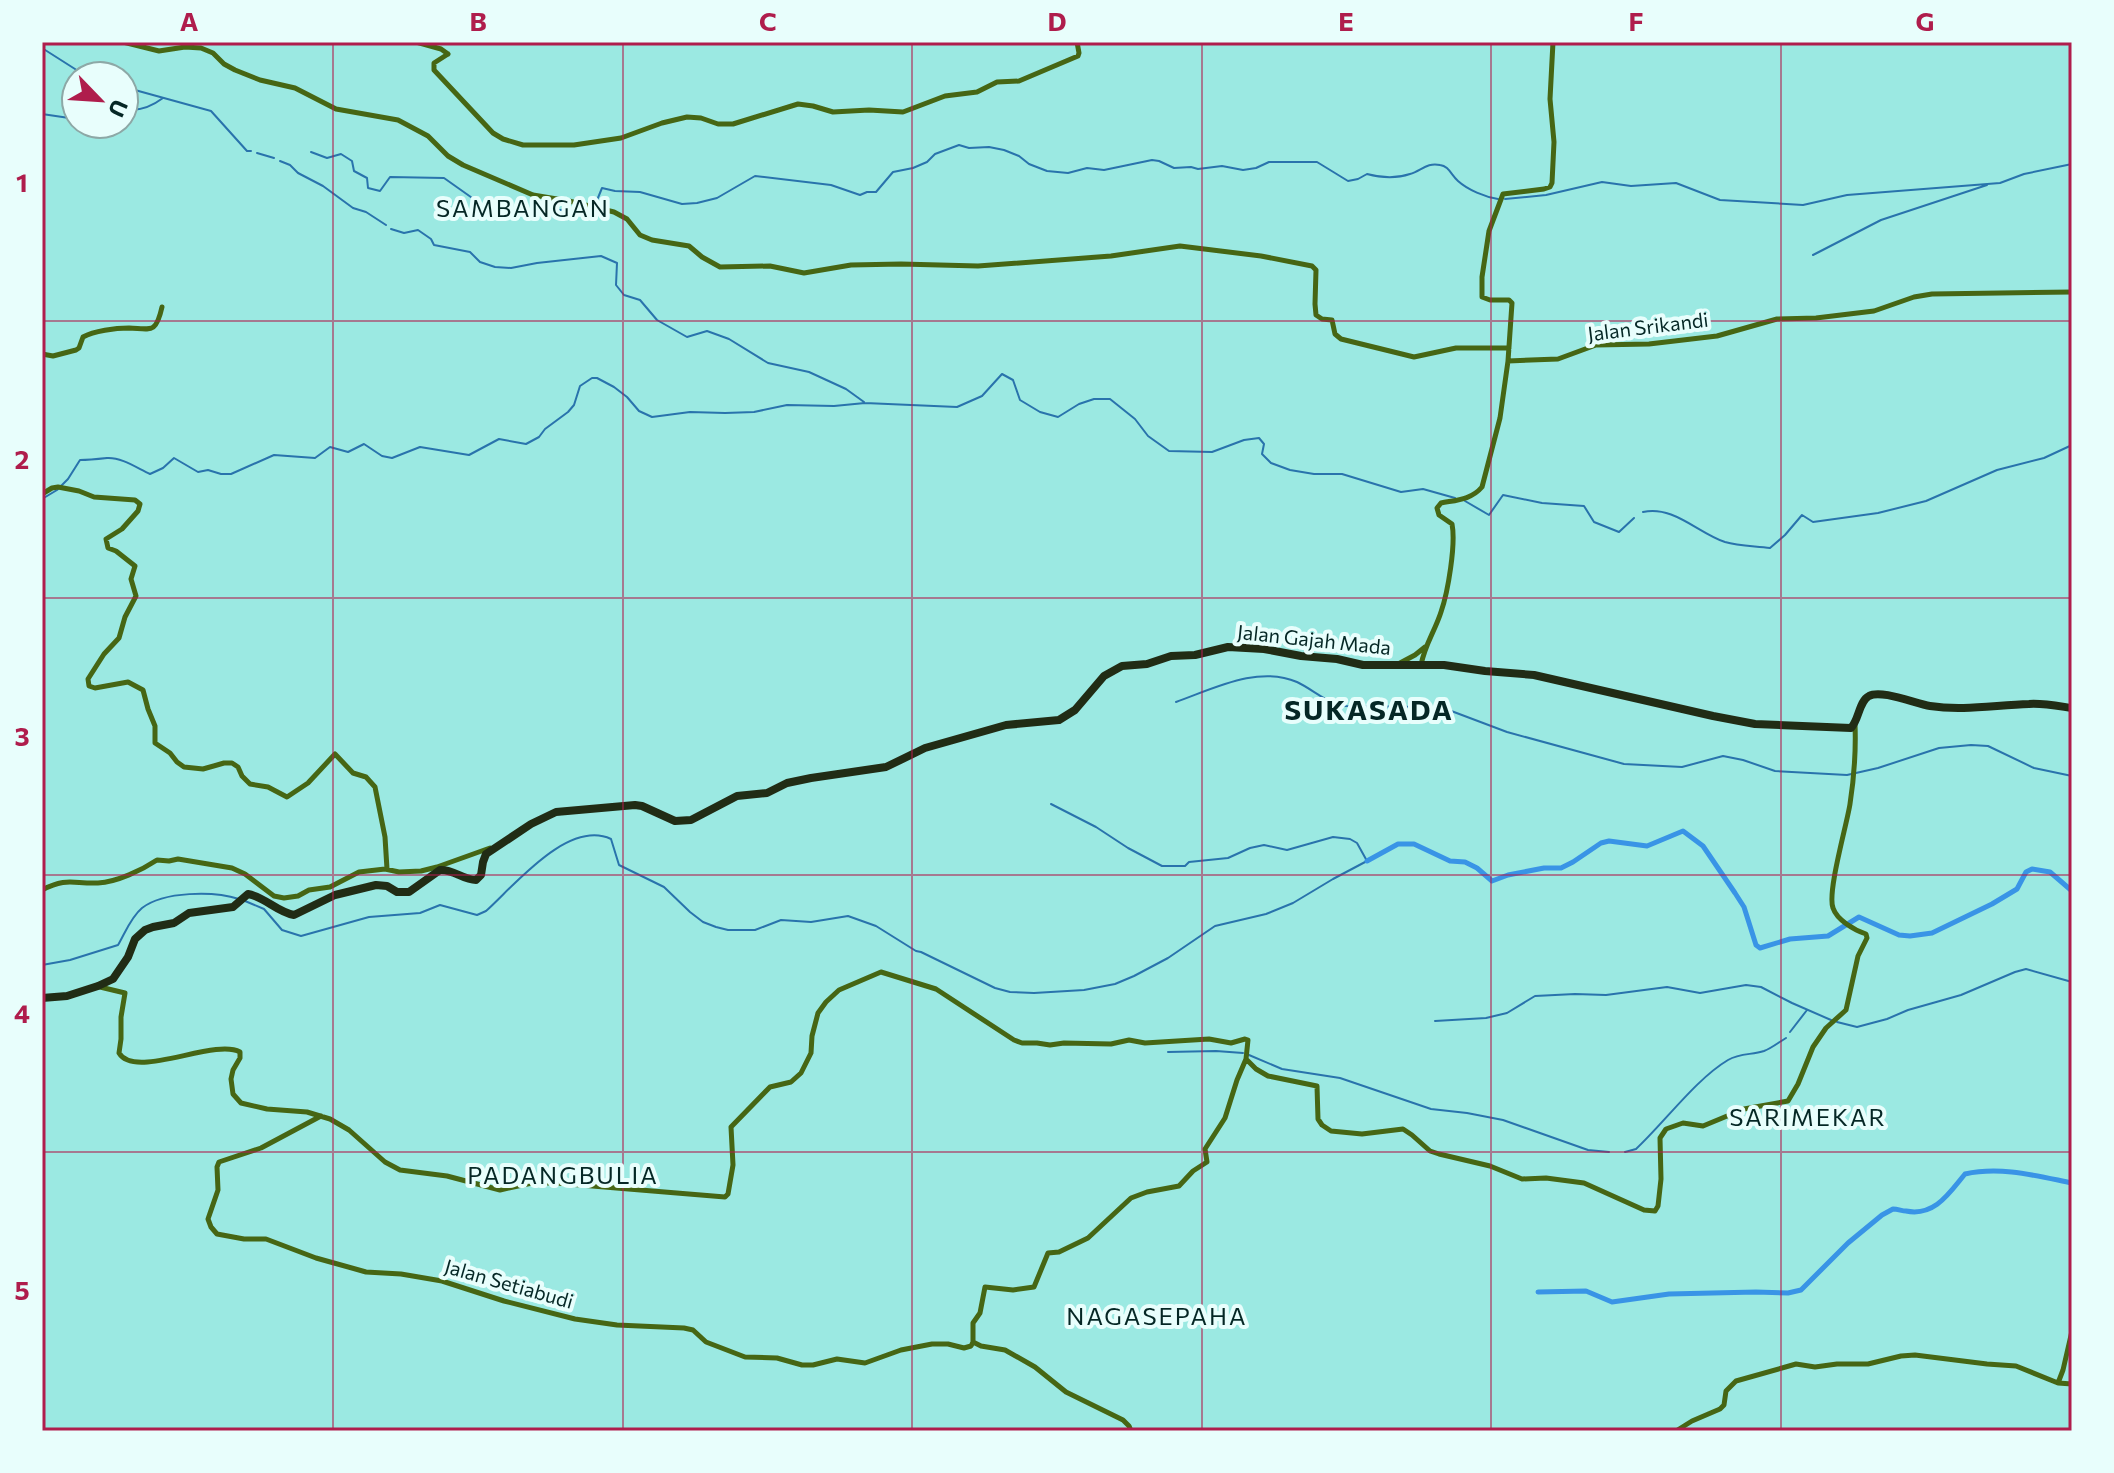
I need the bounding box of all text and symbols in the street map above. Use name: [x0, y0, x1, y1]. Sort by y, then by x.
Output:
text: A: [180, 5, 199, 36]
text: B: [469, 5, 487, 36]
text: C: [759, 5, 777, 36]
text: D: [1047, 5, 1067, 36]
text: E: [1338, 5, 1354, 36]
text: F: [1628, 5, 1644, 36]
text: G: [1916, 5, 1934, 36]
north arrow: [60, 60, 140, 140]
text: U: [103, 96, 134, 122]
text: 1: [16, 166, 28, 197]
district label: SAMBANGAN: [436, 193, 610, 222]
street label: Jalan Srikandi: [1586, 307, 1710, 345]
text: 2: [15, 443, 29, 474]
street label: Jalan Gajah Mada: [1236, 619, 1392, 659]
district label: SUKASADA: [1284, 692, 1454, 726]
text: 3: [14, 720, 30, 751]
text: 4: [14, 997, 30, 1028]
district label: SARIMEKAR: [1729, 1102, 1887, 1131]
district label: PADANGBULIA: [467, 1160, 659, 1189]
street label: Jalan Setiabudi: [442, 1253, 576, 1313]
text: 5: [14, 1274, 30, 1305]
district label: NAGASEPAHA: [1066, 1301, 1248, 1330]

